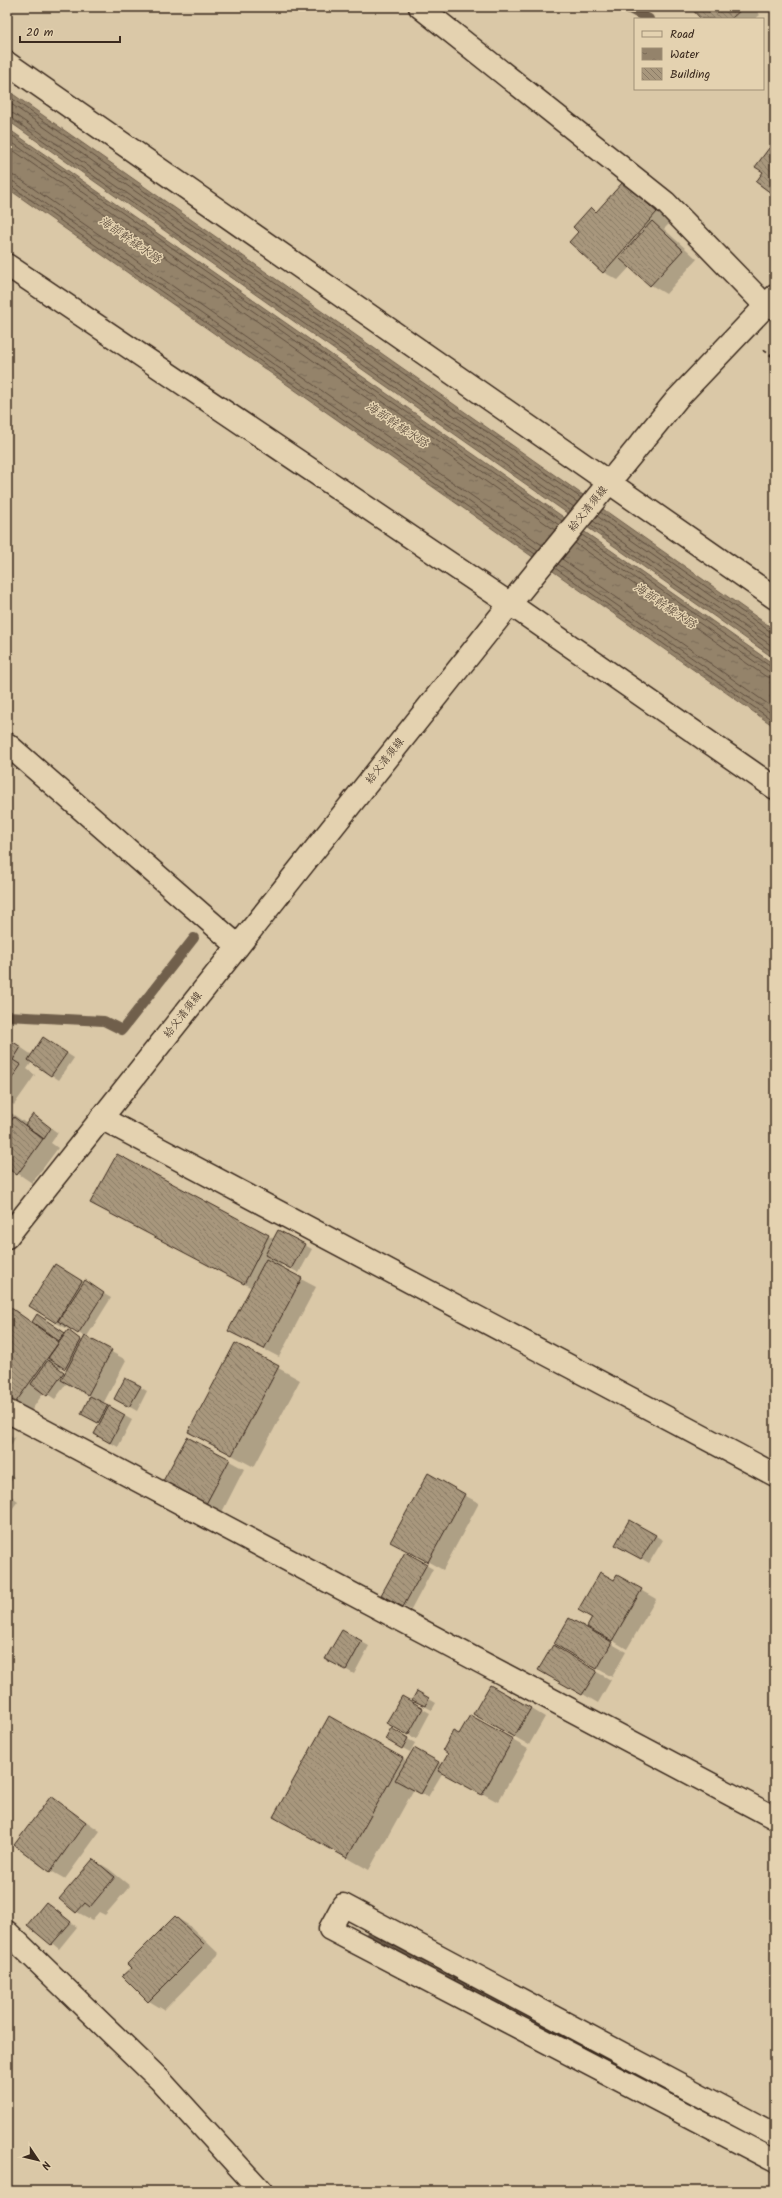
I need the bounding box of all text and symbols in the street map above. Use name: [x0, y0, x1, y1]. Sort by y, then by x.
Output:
scale bar: [20, 18, 120, 44]
legend: [634, 18, 764, 90]
text: 20 m: [26, 23, 54, 42]
text: Road: [670, 25, 695, 44]
text: Water: [670, 45, 700, 64]
text: Building: [670, 65, 710, 84]
water label: 海部幹線水路: [95, 212, 166, 269]
water label: 海部幹線水路: [362, 397, 433, 454]
street label: 給父清須線: [564, 482, 612, 536]
water label: 海部幹線水路: [630, 578, 701, 635]
street label: 給父清須線: [361, 734, 409, 788]
street label: 給父清須線: [159, 988, 207, 1042]
north arrow: [18, 2140, 58, 2180]
text: N: [36, 2157, 55, 2173]

